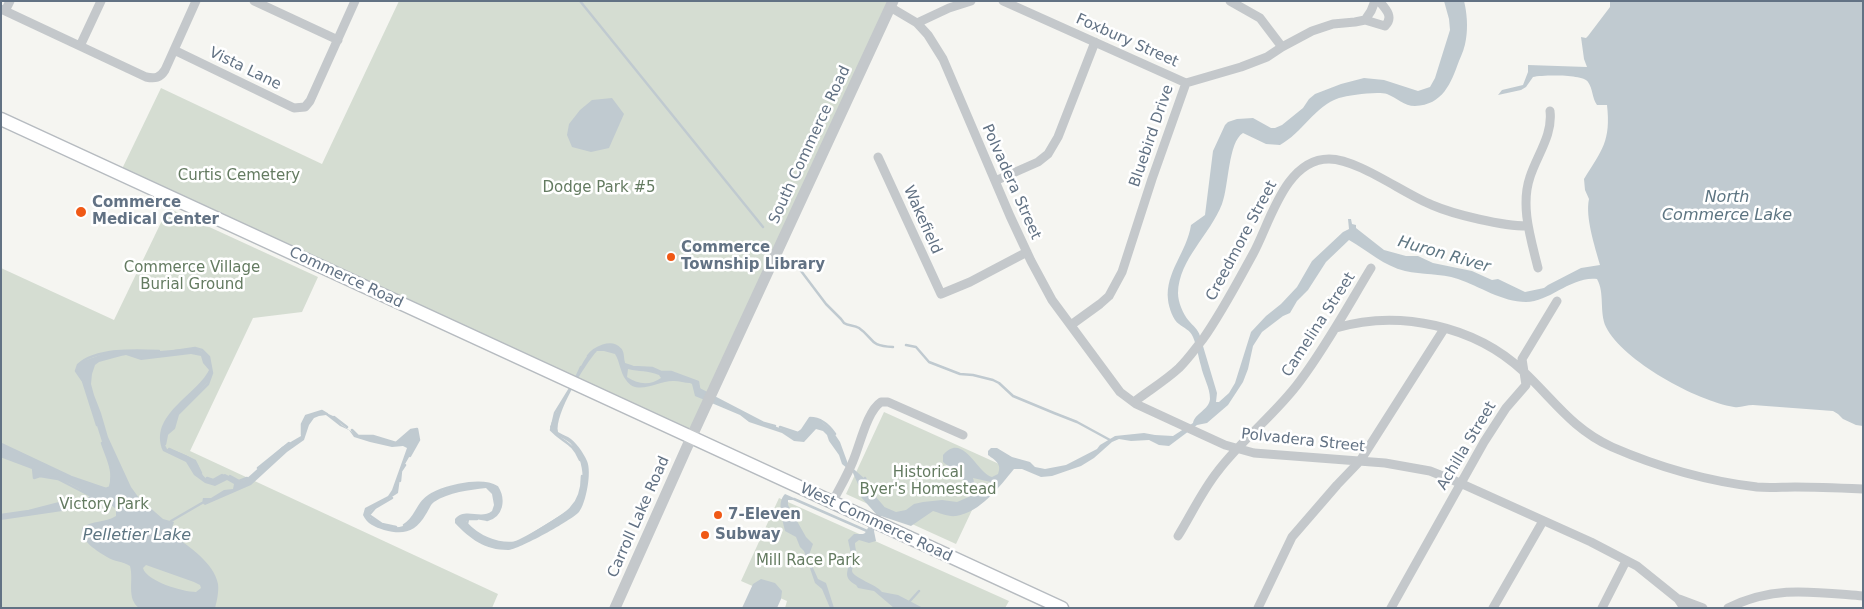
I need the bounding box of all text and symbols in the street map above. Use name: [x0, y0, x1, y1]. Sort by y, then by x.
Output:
street label: Foxbury Street: [1073, 10, 1181, 72]
street label: Vista Lane: [206, 44, 284, 94]
street label: South Commerce Road: [765, 63, 855, 227]
street label: Bluebird Drive: [1126, 82, 1178, 190]
street label: Polvadera Street: [977, 122, 1045, 242]
park label: Curtis Cemetery: [178, 167, 300, 185]
street label: Creedmore Street: [1203, 178, 1281, 304]
park label: Dodge Park #5: [542, 179, 656, 197]
street label: Wakefield: [899, 183, 945, 257]
water label: North Commerce Lake: [1662, 188, 1792, 226]
place label: Commerce Medical Center: [92, 194, 219, 229]
marker: Commerce Medical Center: [74, 205, 88, 219]
water label: Huron River: [1396, 233, 1492, 277]
place label: Commerce Township Library: [681, 239, 825, 274]
street label: Commerce Road: [286, 244, 406, 312]
marker: Commerce Township Library: [665, 251, 677, 263]
park label: Commerce Village Burial Ground: [124, 259, 260, 294]
street label: Camelina Street: [1279, 269, 1359, 381]
street label: Achilla Street: [1434, 399, 1500, 493]
street label: Polvadera Street: [1240, 426, 1366, 456]
street label: Carroll Lake Road: [604, 453, 674, 581]
park label: Historical Byer's Homestead: [859, 464, 997, 499]
street label: West Commerce Road: [797, 480, 955, 566]
park label: Victory Park: [59, 496, 149, 514]
place label: 7-Eleven: [728, 506, 801, 524]
marker: 7-Eleven: [712, 509, 724, 521]
water label: Pelletier Lake: [83, 526, 191, 546]
place label: Subway: [715, 526, 781, 544]
marker: Subway: [699, 529, 711, 541]
park label: Mill Race Park: [756, 552, 860, 570]

